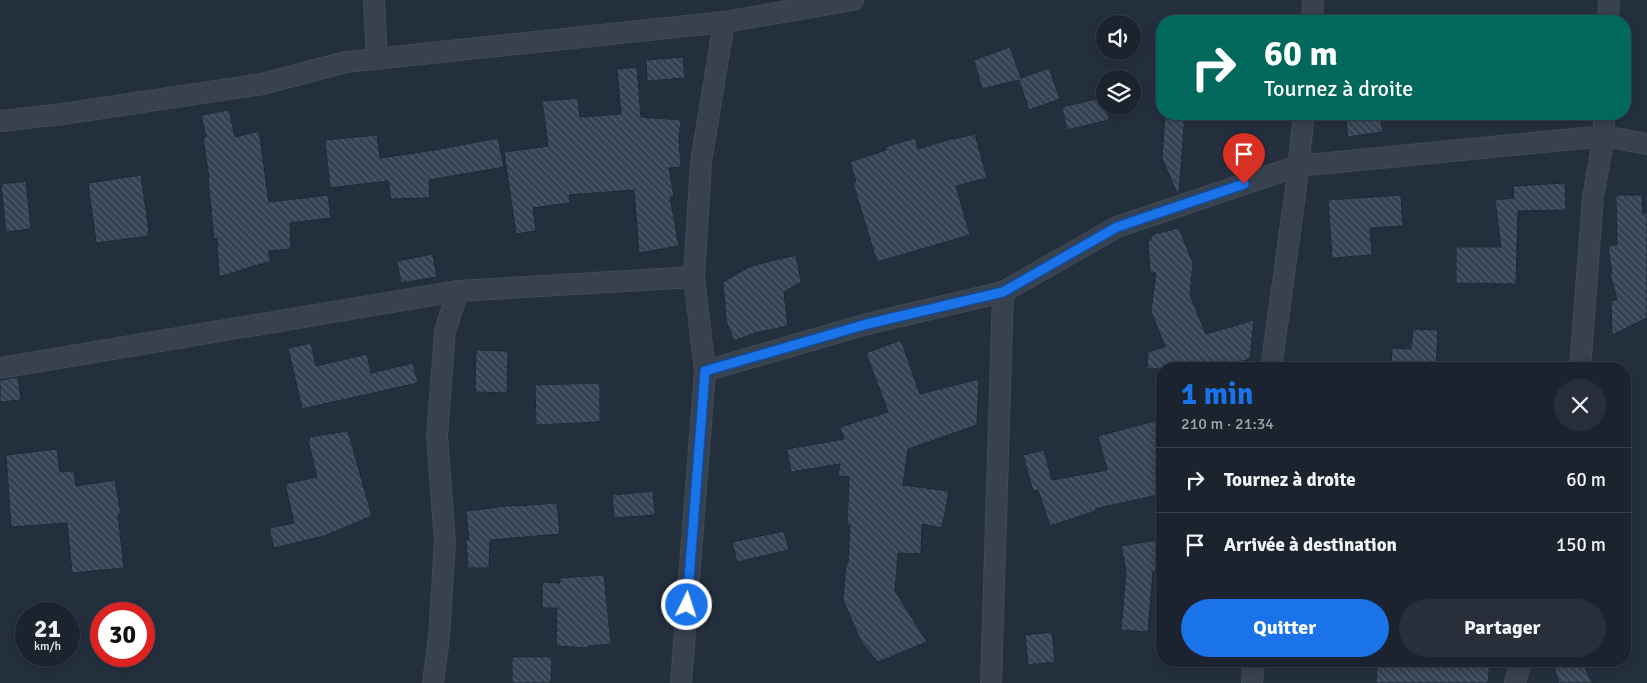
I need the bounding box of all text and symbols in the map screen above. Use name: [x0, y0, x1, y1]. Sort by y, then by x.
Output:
map controls: [1096, 15, 1141, 115]
button: sound: [1096, 15, 1141, 60]
text: 60 m: [1264, 32, 1338, 75]
icon: right: [1181, 35, 1246, 100]
button: layers: [1096, 70, 1141, 115]
text: Tournez à droite: [1264, 75, 1413, 102]
pin: [1223, 133, 1265, 184]
icon: arrive: [1230, 140, 1258, 168]
text: 1 min: [1181, 376, 1253, 413]
button: close: [1554, 379, 1606, 431]
text: 210 m · 21:34: [1181, 414, 1274, 434]
icon: right: [1181, 466, 1209, 494]
text: Tournez à droite: [1224, 468, 1356, 492]
text: 60 m: [1566, 468, 1606, 492]
icon: arrive: [1181, 531, 1209, 559]
text: Arrivée à destination: [1224, 533, 1397, 557]
text: 150 m: [1556, 533, 1606, 557]
position arrow: [660, 578, 712, 630]
button: Quitter: [1181, 599, 1389, 657]
button: Partager: [1399, 599, 1606, 657]
speed limit sign: 30: [90, 602, 155, 667]
text: 21: [34, 613, 61, 644]
text: km/h: [34, 639, 61, 654]

